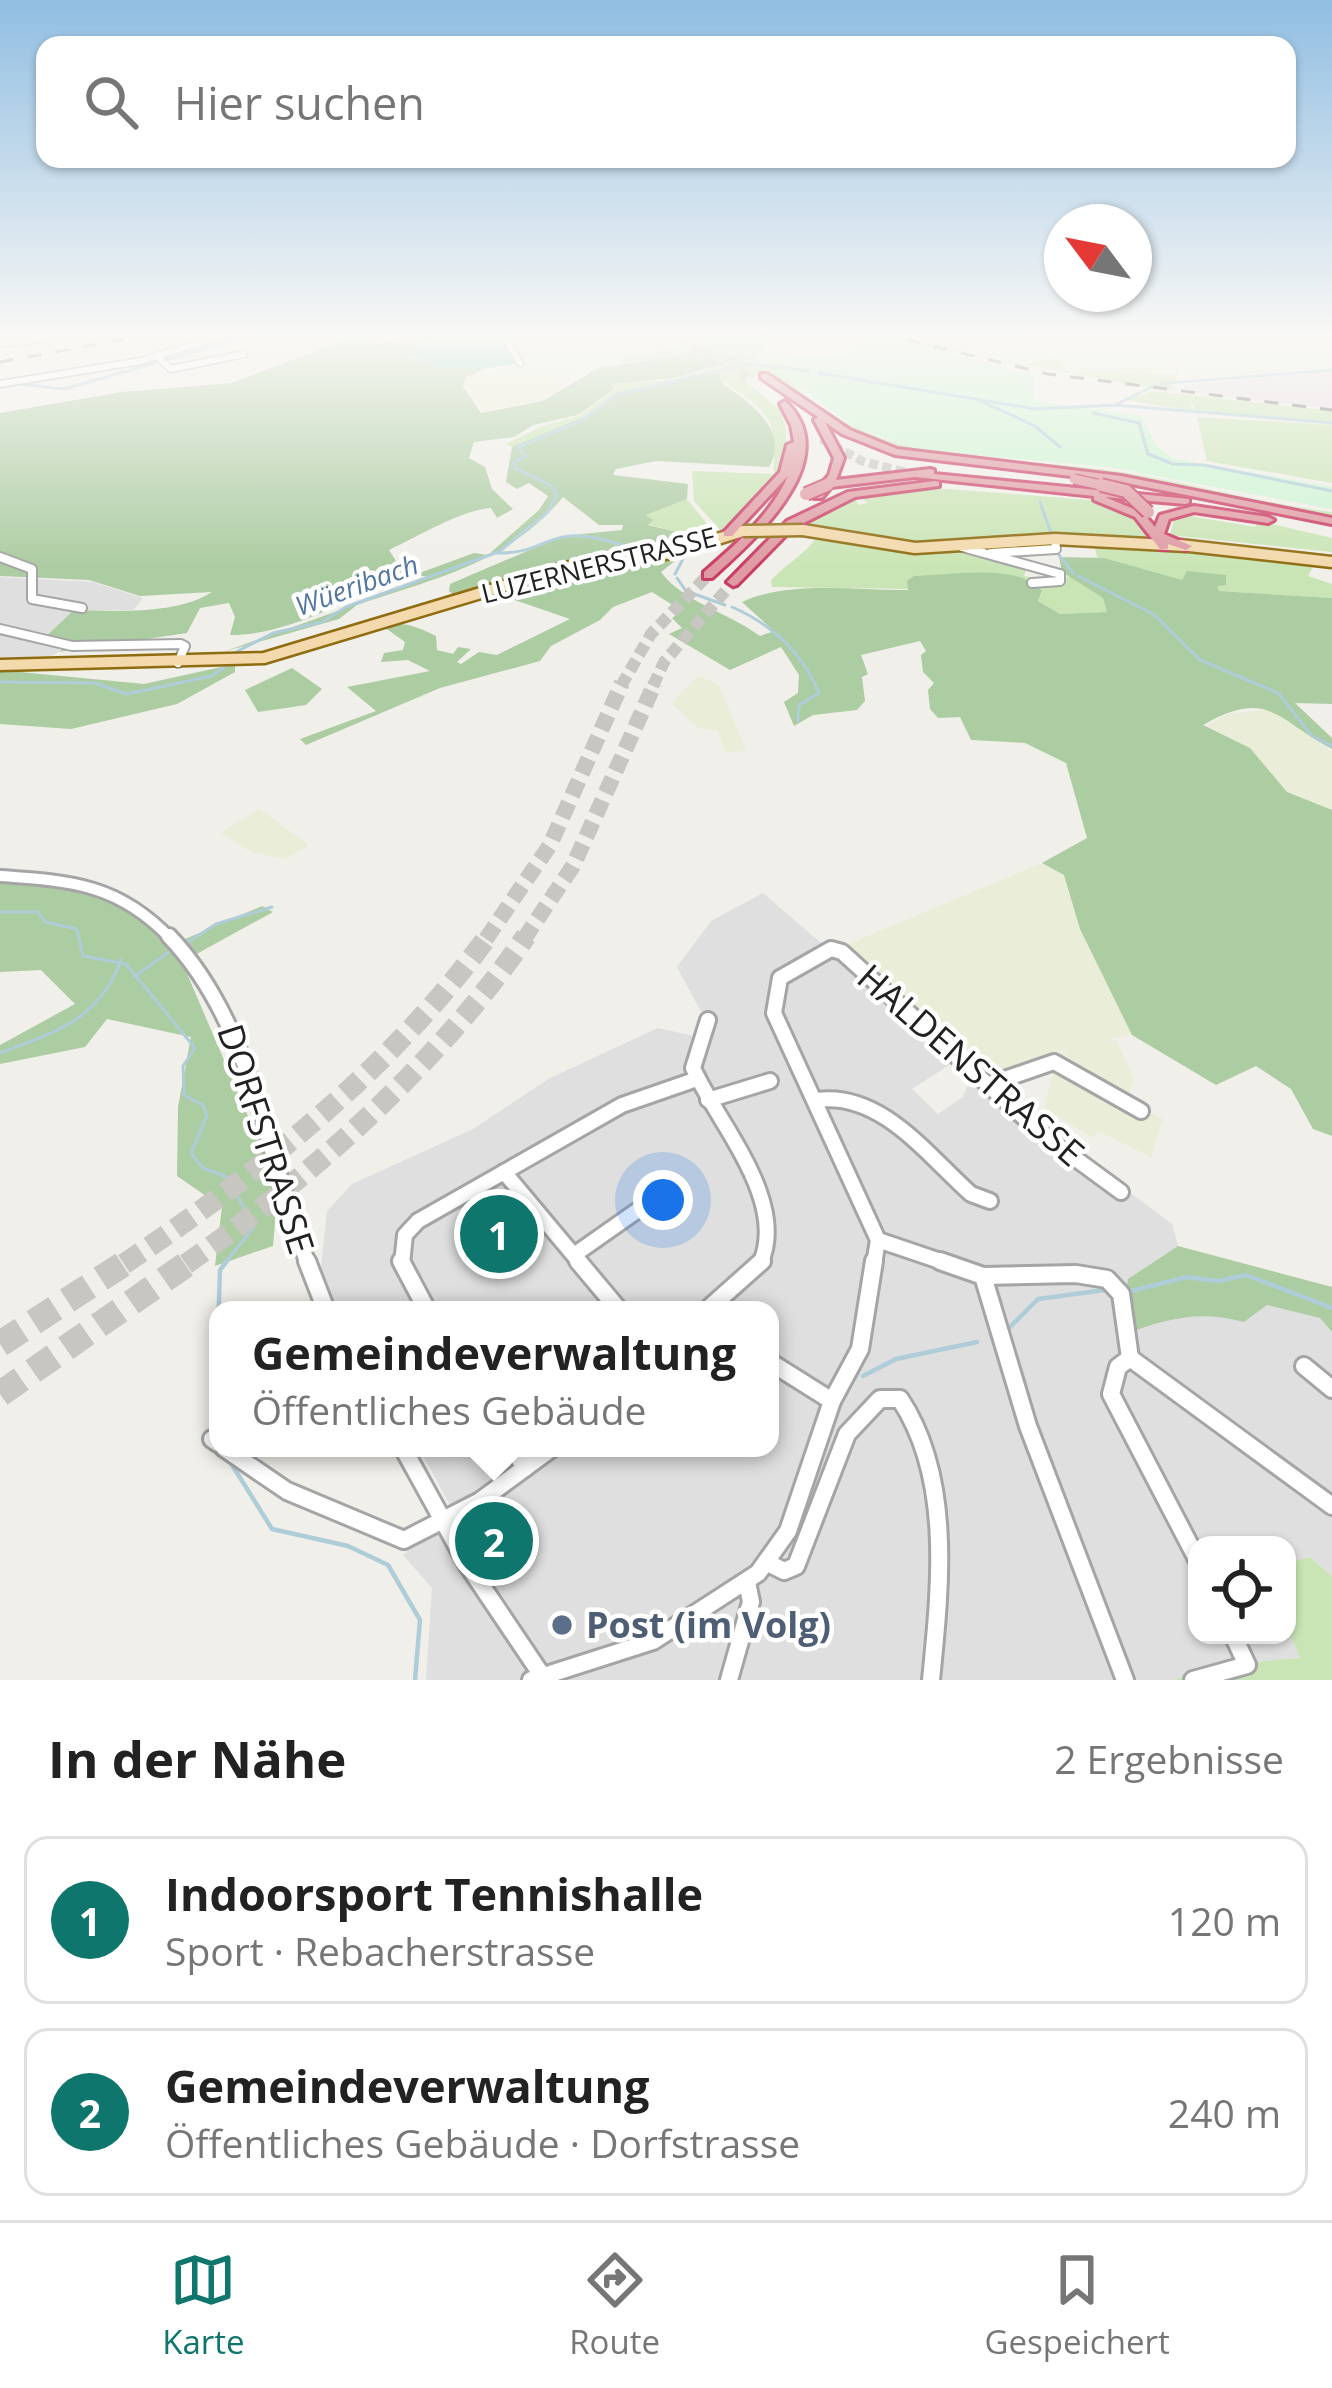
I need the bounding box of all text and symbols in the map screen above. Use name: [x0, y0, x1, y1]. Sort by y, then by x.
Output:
search box: [36, 36, 1296, 168]
icon: search: [78, 69, 144, 135]
text: Hier suchen: [174, 72, 425, 133]
north arrow: [1044, 204, 1152, 312]
street label: LUZERNERSTRASSE: [477, 517, 720, 612]
water label: Wüeribach: [290, 545, 423, 624]
street label: HALDENSTRASSE: [848, 953, 1095, 1177]
street label: DORFSTRASSE: [206, 1018, 327, 1260]
your location: [633, 1170, 693, 1230]
pin: 1: [460, 1189, 538, 1279]
popup: [209, 1301, 779, 1457]
text: Gemeindeverwaltung: [252, 1322, 736, 1383]
text: Öffentliches Gebäude: [252, 1383, 646, 1436]
pin: 2: [455, 1496, 533, 1586]
map controls: [1188, 1536, 1296, 1644]
button: locate: [1188, 1536, 1296, 1644]
place label: Post (im Volg): [586, 1600, 831, 1649]
marker: Post (im Volg): [549, 1612, 575, 1638]
text: In der Nähe: [48, 1723, 346, 1793]
text: 2 Ergebnisse: [1054, 1732, 1284, 1785]
text: Indoorsport Tennishalle: [165, 1863, 703, 1924]
text: 1: [79, 1894, 101, 1947]
text: 120 m: [1168, 1894, 1281, 1947]
text: Sport · Rebacherstrasse: [165, 1924, 595, 1977]
text: Gemeindeverwaltung: [165, 2055, 649, 2116]
text: 2: [79, 2086, 101, 2139]
text: 240 m: [1168, 2086, 1281, 2139]
text: Öffentliches Gebäude · Dorfstrasse: [165, 2116, 800, 2169]
tab: Karte: [162, 2247, 245, 2364]
tab: Route: [569, 2247, 660, 2364]
tab: Gespeichert: [985, 2247, 1170, 2364]

